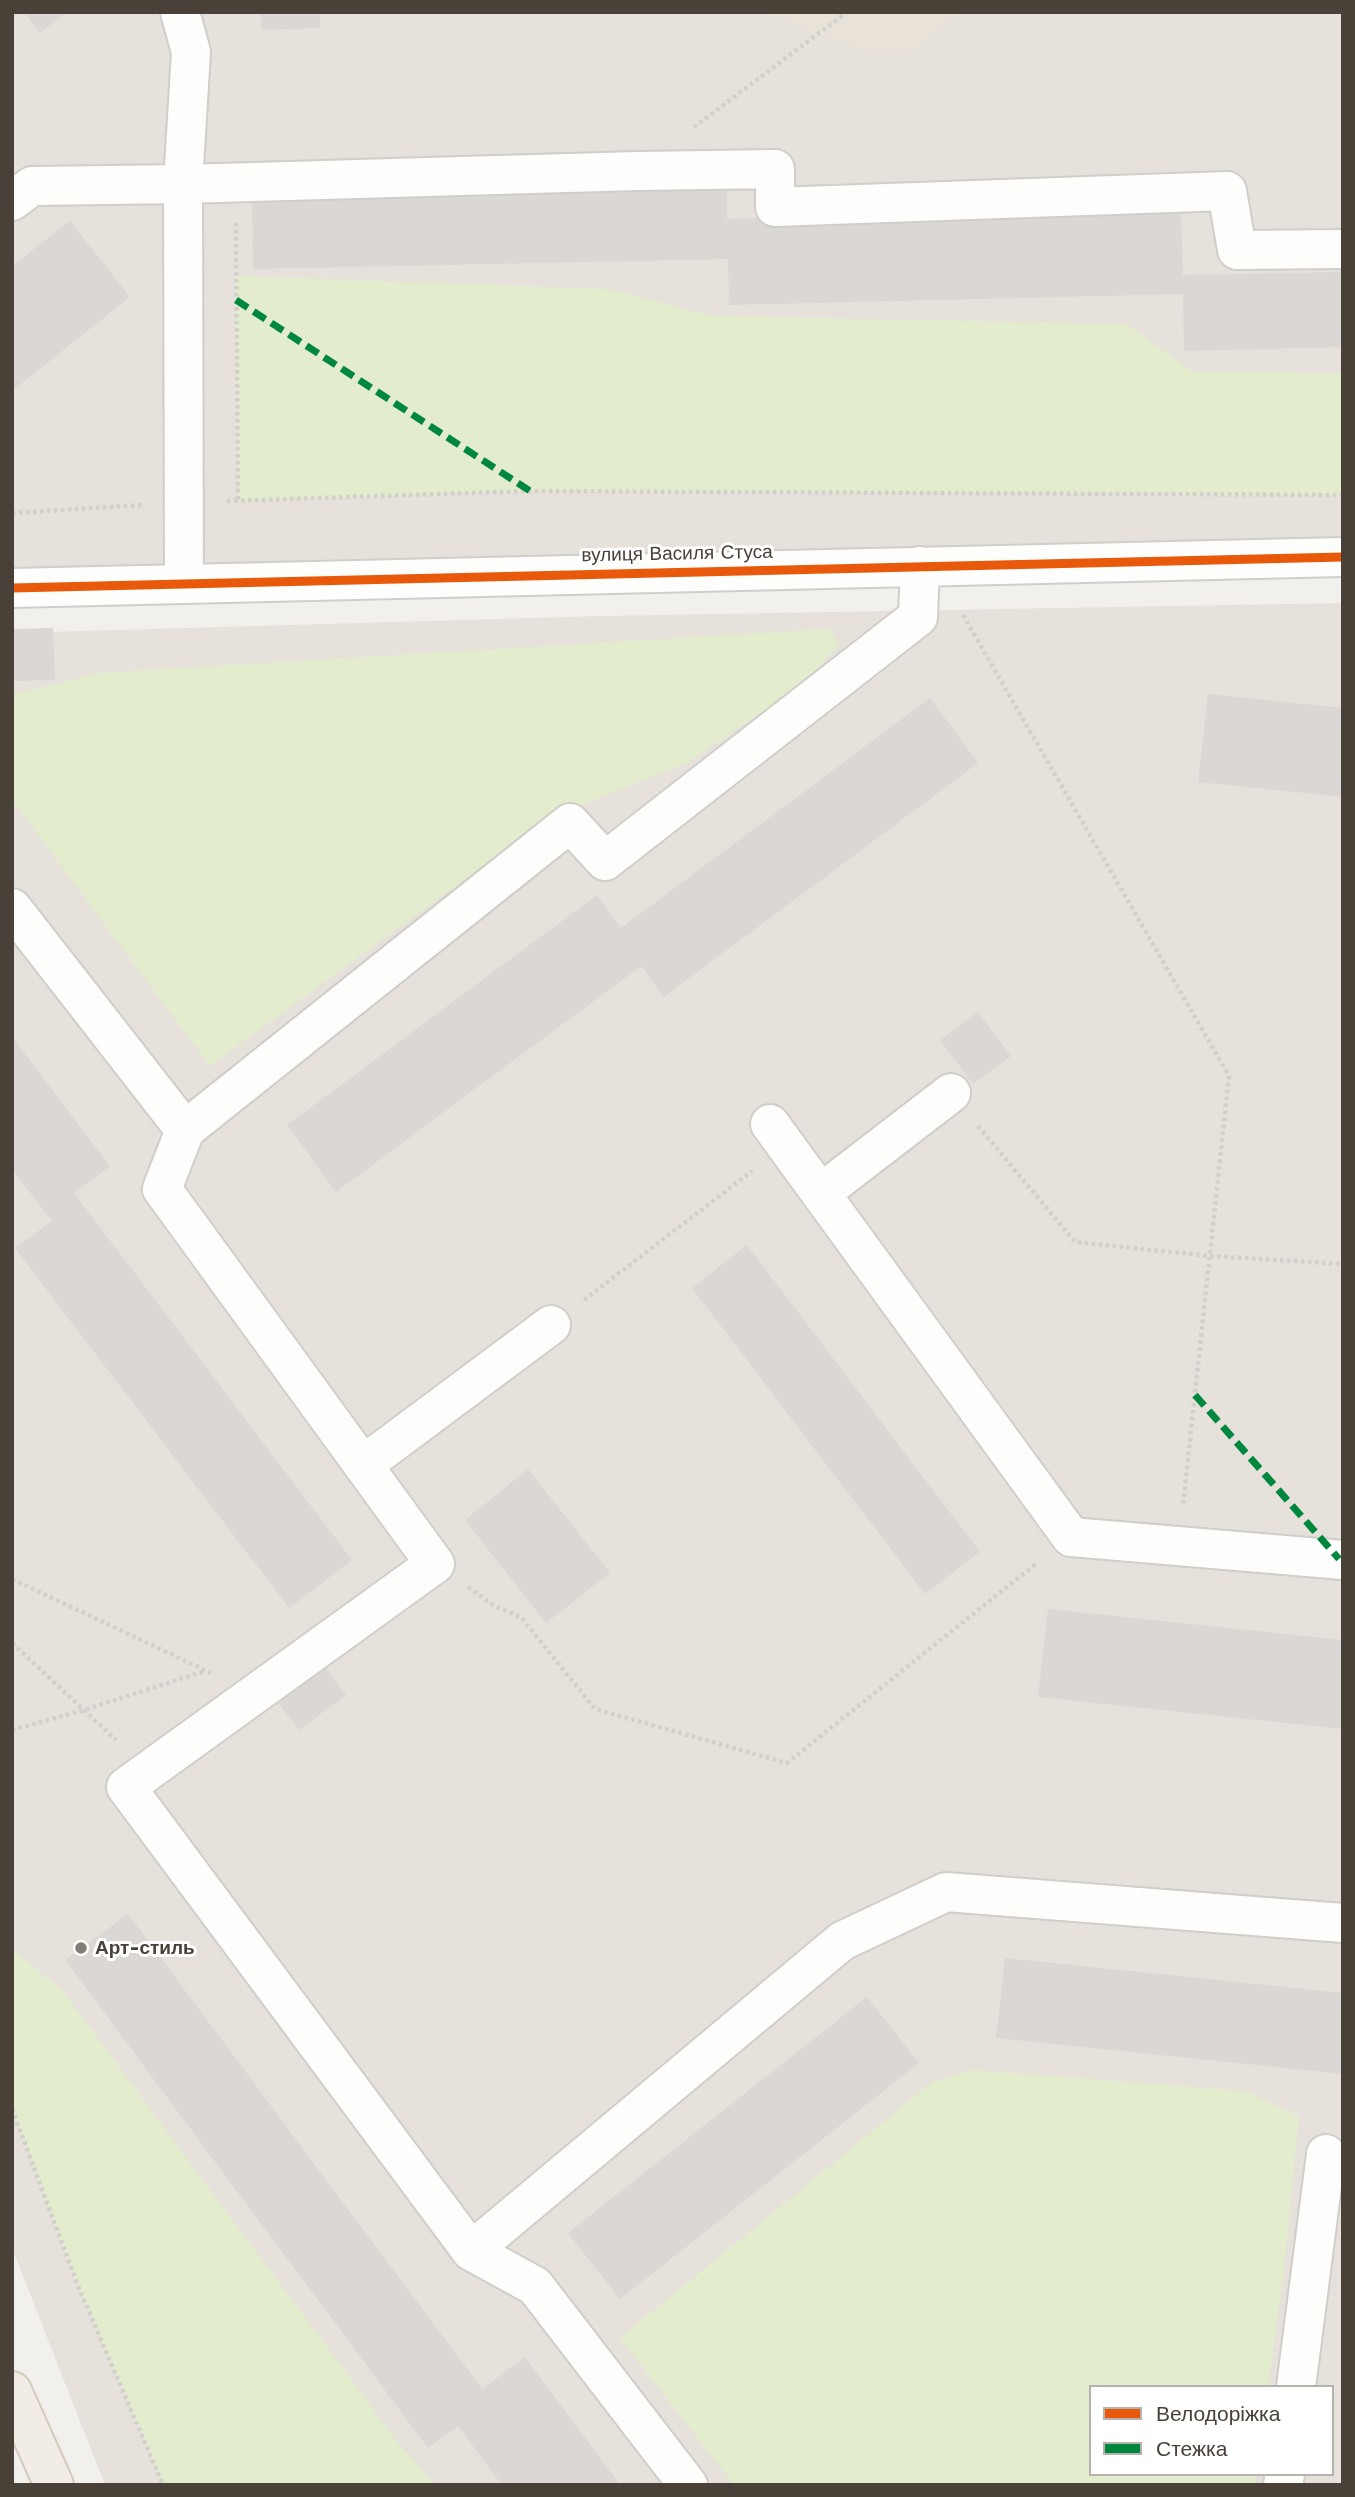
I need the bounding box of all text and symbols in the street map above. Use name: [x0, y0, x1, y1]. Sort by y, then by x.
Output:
street label: вулиця Василя Стуса: [581, 541, 773, 567]
place label: Арт-стиль: [95, 1937, 195, 1959]
marker: Арт-стиль: [73, 1940, 89, 1956]
legend: [1089, 2385, 1334, 2476]
text: Велодоріжка: [1156, 2401, 1280, 2426]
text: Стежка: [1156, 2436, 1227, 2461]

